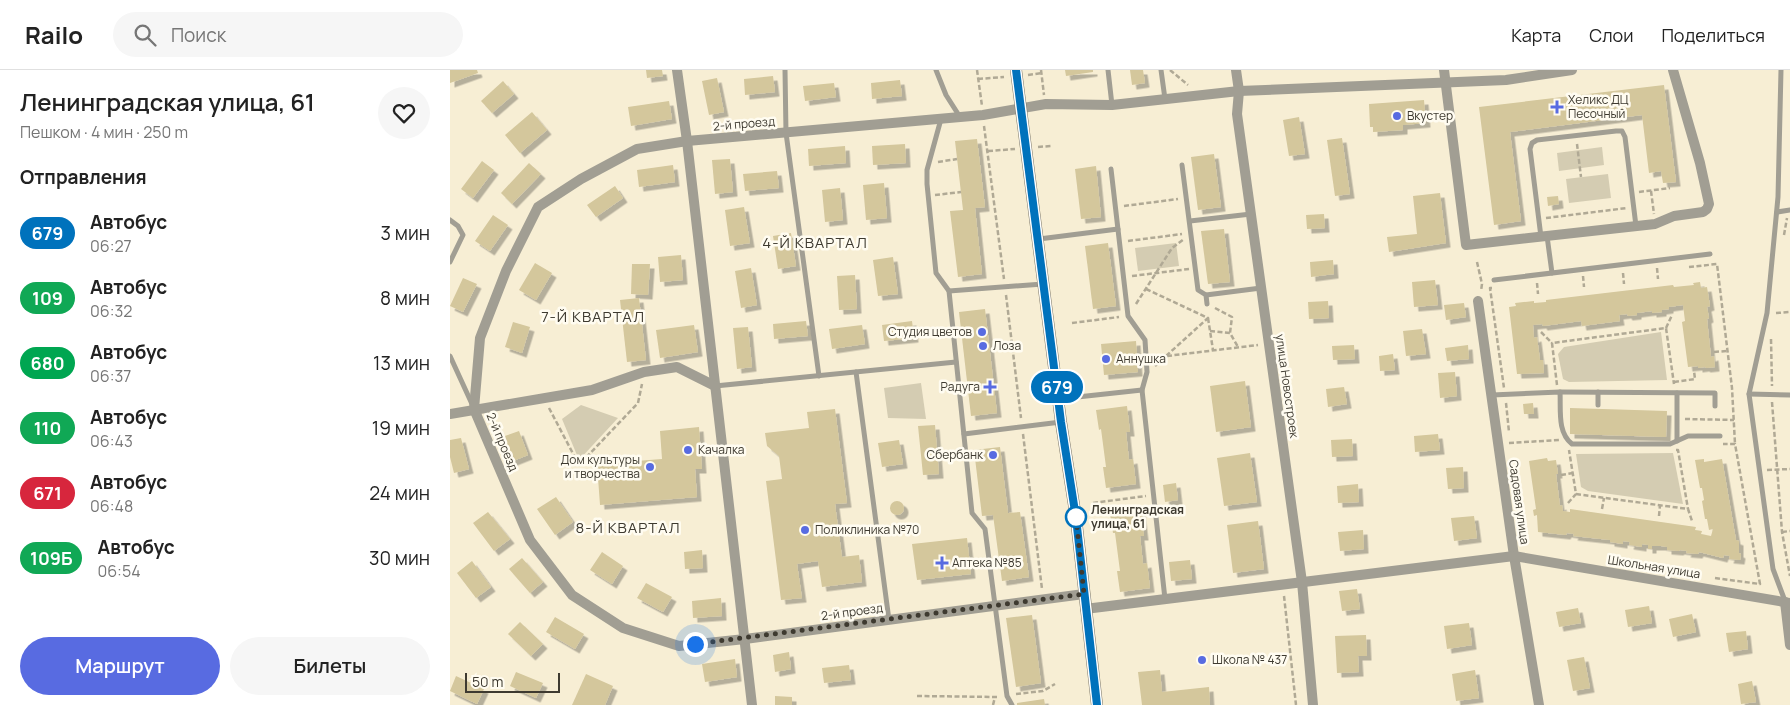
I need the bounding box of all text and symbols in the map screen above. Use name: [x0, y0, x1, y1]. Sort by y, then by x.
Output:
search box: [113, 12, 463, 57]
text: Railo: [25, 18, 83, 51]
icon: search: [131, 21, 159, 49]
text: Поиск: [171, 22, 226, 48]
text: Карта: [1511, 23, 1561, 47]
text: Слои: [1589, 23, 1633, 47]
text: Поделиться: [1661, 23, 1765, 47]
text: Ленинградская улица, 61: [20, 85, 315, 118]
button: heart: [378, 87, 430, 139]
place label: Хеликс ДЦ Песочный: [1568, 91, 1629, 122]
marker: Хеликс ДЦ Песочный: [1550, 100, 1564, 114]
place label: Вкустер: [1407, 107, 1453, 124]
marker: Вкустер: [1391, 110, 1403, 122]
street label: 2-й проезд: [712, 112, 776, 135]
text: Пешком · 4 мин · 250 m: [20, 121, 188, 143]
text: Отправления: [20, 164, 147, 190]
text: Автобус: [90, 209, 167, 235]
text: 3 мин: [381, 220, 430, 246]
text: 679: [32, 221, 63, 245]
district label: 4-Й КВАРТАЛ: [762, 232, 868, 253]
text: 06:27: [90, 235, 132, 257]
text: Автобус: [90, 274, 167, 300]
text: 8 мин: [380, 285, 430, 311]
text: 109: [32, 286, 63, 310]
text: 06:32: [90, 300, 132, 322]
district label: 7-Й КВАРТАЛ: [541, 306, 645, 327]
place label: Студия цветов: [888, 323, 973, 340]
marker: Студия цветов: [976, 326, 988, 338]
street label: улица Новостроек: [1272, 333, 1303, 440]
place label: Лоза: [993, 337, 1021, 354]
text: Автобус: [90, 339, 167, 365]
marker: Лоза: [977, 340, 989, 352]
text: 13 мин: [373, 350, 430, 376]
place label: Аннушка: [1116, 350, 1166, 367]
text: 680: [30, 351, 65, 375]
marker: Аннушка: [1100, 353, 1112, 365]
text: 06:37: [90, 365, 131, 387]
line badge: 679: [1028, 371, 1086, 403]
text: 679: [1041, 375, 1073, 399]
place label: Радуга: [941, 378, 980, 395]
marker: Радуга: [984, 381, 996, 393]
text: Автобус: [90, 404, 167, 430]
street label: 2-й проезд: [482, 410, 522, 474]
text: 19 мин: [372, 415, 430, 441]
text: 110: [34, 416, 61, 440]
text: 06:43: [90, 430, 133, 452]
place label: Качалка: [698, 441, 745, 458]
marker: Качалка: [682, 444, 694, 456]
place label: Сбербанк: [927, 446, 984, 463]
marker: Сбербанк: [987, 449, 999, 461]
place label: Дом культуры и творчества: [561, 451, 640, 482]
street label: Садовая улица: [1505, 458, 1534, 545]
marker: Дом культуры и творчества: [644, 461, 656, 473]
text: Автобус: [90, 469, 167, 495]
text: 24 мин: [369, 480, 430, 506]
text: 671: [33, 481, 62, 505]
text: 06:48: [90, 495, 133, 517]
place label: Ленинградская улица, 61: [1091, 501, 1184, 532]
marker: Ленинградская улица, 61: [1065, 506, 1087, 528]
district label: 8-Й КВАРТАЛ: [575, 517, 681, 538]
place label: Поликлиника №70: [815, 521, 919, 538]
marker: Поликлиника №70: [799, 524, 811, 536]
text: Автобус: [97, 534, 175, 560]
text: 30 мин: [369, 545, 430, 571]
text: 109Б: [30, 546, 72, 570]
street label: Школьная улица: [1607, 551, 1702, 582]
place label: Аптека №85: [952, 554, 1022, 571]
marker: Аптека №85: [936, 557, 948, 569]
text: 06:54: [97, 560, 141, 582]
street label: 2-й проезд: [820, 599, 884, 624]
your location: [683, 632, 708, 657]
button: Маршрут: [20, 637, 220, 695]
button: Билеты: [230, 637, 430, 695]
place label: Школа № 437: [1212, 651, 1287, 668]
marker: Школа № 437: [1196, 654, 1208, 666]
scale bar: [465, 670, 560, 693]
text: 50 m: [472, 672, 503, 691]

